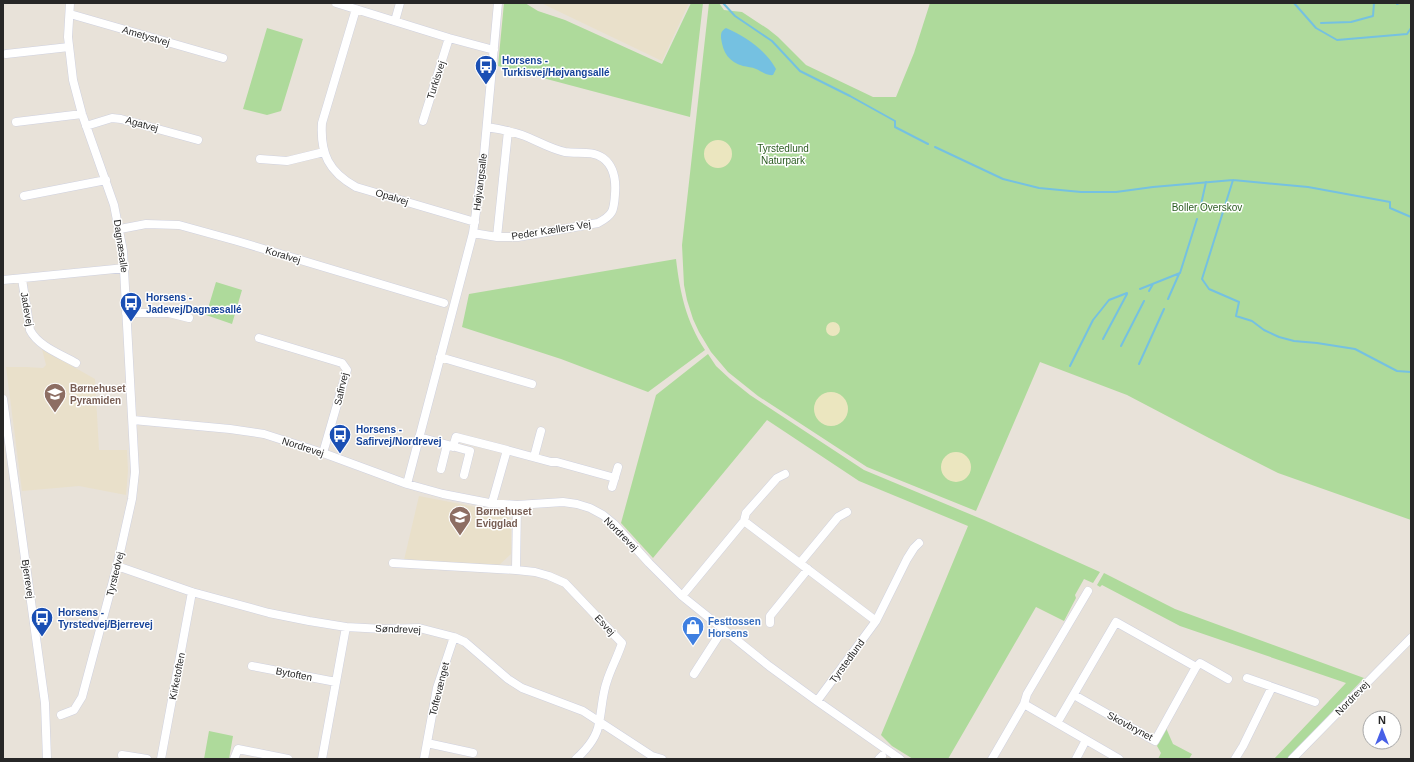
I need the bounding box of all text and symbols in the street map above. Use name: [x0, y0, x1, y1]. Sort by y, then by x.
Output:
street label: Ametystvej: [121, 24, 171, 48]
bus stop icon: Horsens - Turkisvej/Højvangsallé: [473, 53, 499, 86]
place label: Horsens - Turkisvej/Højvangsallé: [502, 55, 610, 78]
street label: Turkisvej: [425, 59, 447, 101]
street label: Agatvej: [124, 114, 160, 134]
park label: Tyrstedlund Naturpark: [757, 143, 809, 166]
street label: Højvangsalle: [471, 152, 489, 211]
street label: Opalvej: [374, 187, 410, 207]
park label: Boller Overskov: [1172, 202, 1242, 213]
street label: Peder Kællers Vej: [511, 218, 591, 242]
street label: Dagnæsalle: [112, 219, 130, 274]
street label: Koralvej: [264, 244, 302, 266]
bus stop icon: Horsens - Jadevej/Dagnæsallé: [118, 290, 144, 323]
street label: Jadevej: [19, 291, 35, 327]
place label: Horsens - Jadevej/Dagnæsallé: [146, 292, 242, 315]
street label: Safirvej: [332, 372, 350, 406]
school or university icon: Børnehuset Pyramiden: [42, 381, 68, 414]
place label: Børnehuset Pyramiden: [70, 383, 126, 406]
bus stop icon: Horsens - Safirvej/Nordrevej: [327, 422, 353, 455]
place label: Horsens - Safirvej/Nordrevej: [356, 424, 442, 447]
street label: Nordrevej: [281, 435, 325, 459]
school or university icon: Børnehuset Evigglad: [447, 504, 473, 537]
place label: Børnehuset Evigglad: [476, 506, 532, 529]
street label: Nordrevej: [602, 515, 640, 553]
street label: Tyrstedvej: [104, 551, 126, 597]
street label: Bjerrevej: [20, 559, 36, 599]
bus stop icon: Horsens - Tyrstedvej/Bjerrevej: [29, 605, 55, 638]
place label: Horsens - Tyrstedvej/Bjerrevej: [58, 607, 153, 630]
street label: Esvej: [593, 612, 617, 638]
shop icon: Festtossen Horsens: [680, 614, 706, 647]
place label: Festtossen Horsens: [708, 616, 761, 639]
street label: Søndrevej: [375, 623, 421, 635]
street label: Tyrstedlund: [827, 637, 867, 685]
street label: Kirketoften: [167, 651, 187, 701]
street label: Toftevænget: [427, 661, 451, 717]
street label: Bytoften: [275, 665, 313, 683]
street label: Nordrevej: [1333, 679, 1371, 717]
street label: Skovbrynet: [1105, 709, 1155, 743]
north arrow: [1362, 710, 1402, 750]
text: N: [1378, 714, 1386, 726]

